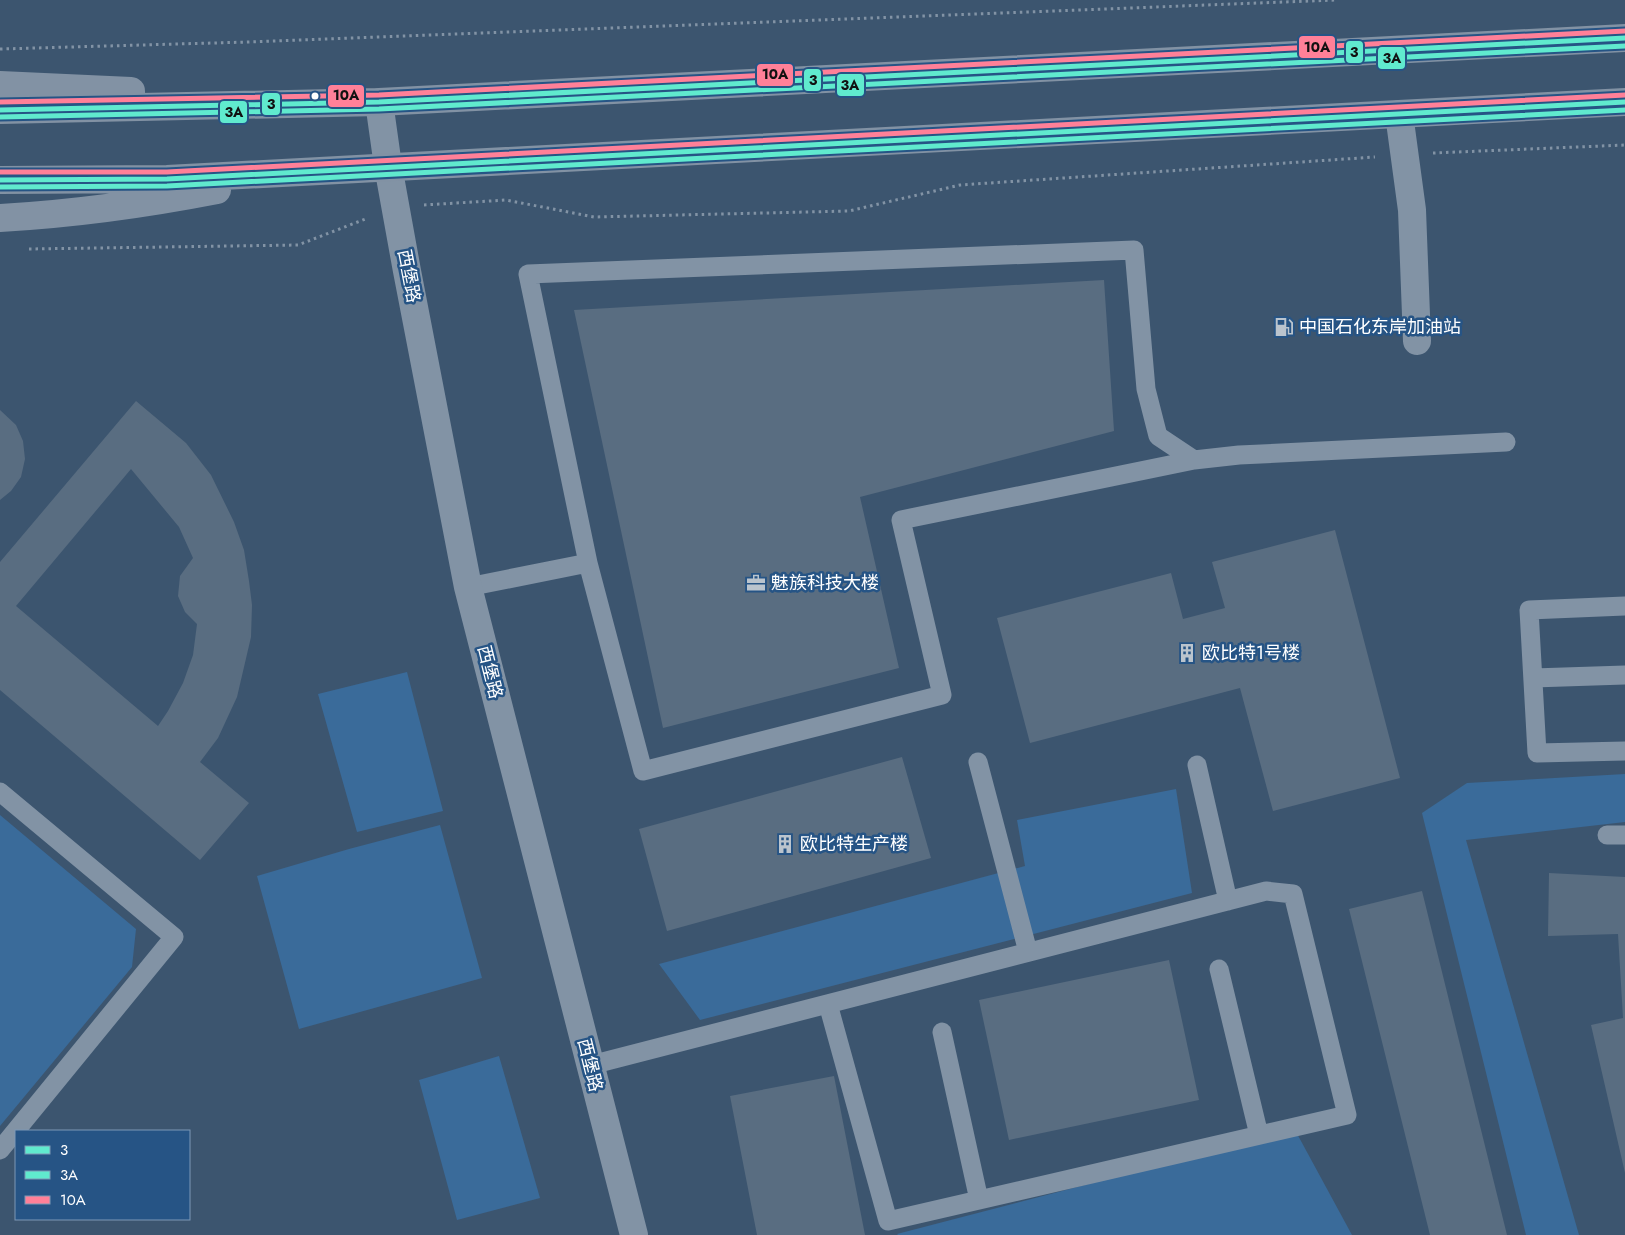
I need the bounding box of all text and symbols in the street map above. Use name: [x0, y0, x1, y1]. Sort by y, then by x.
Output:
line badge: 10A: [1298, 35, 1336, 59]
text: 10A: [1304, 37, 1331, 57]
line badge: 3: [1345, 40, 1364, 64]
text: 3: [1350, 42, 1359, 62]
line badge: 3A: [1377, 46, 1406, 70]
text: 3A: [1383, 48, 1402, 68]
line badge: 10A: [756, 63, 794, 87]
text: 10A: [762, 64, 789, 84]
line badge: 3: [803, 68, 822, 92]
text: 3: [809, 70, 818, 90]
line badge: 3A: [836, 73, 865, 97]
text: 3A: [841, 75, 860, 95]
line badge: 10A: [327, 84, 365, 108]
text: 10A: [333, 85, 360, 105]
unlabelled marker: [310, 91, 320, 101]
line badge: 3: [261, 92, 281, 116]
text: 3: [267, 94, 276, 114]
line badge: 3A: [219, 100, 248, 124]
text: 3A: [225, 102, 244, 122]
street label: 西堡路: [391, 247, 427, 305]
place label: 中国石化东岸加油站: [1299, 314, 1461, 340]
fuel station icon: 中国石化东岸加油站: [1273, 316, 1295, 338]
place label: 魅族科技大楼: [771, 570, 879, 596]
office icon: 魅族科技大楼: [745, 572, 767, 594]
place label: 欧比特1号楼: [1202, 640, 1300, 666]
building icon: 欧比特1号楼: [1176, 642, 1198, 664]
street label: 西堡路: [471, 643, 509, 701]
place label: 欧比特生产楼: [800, 831, 908, 857]
building icon: 欧比特生产楼: [774, 833, 796, 855]
street label: 西堡路: [571, 1036, 609, 1094]
legend: [15, 1130, 190, 1220]
text: 3: [60, 1139, 68, 1161]
text: 3A: [60, 1164, 78, 1186]
text: 10A: [60, 1189, 86, 1211]

